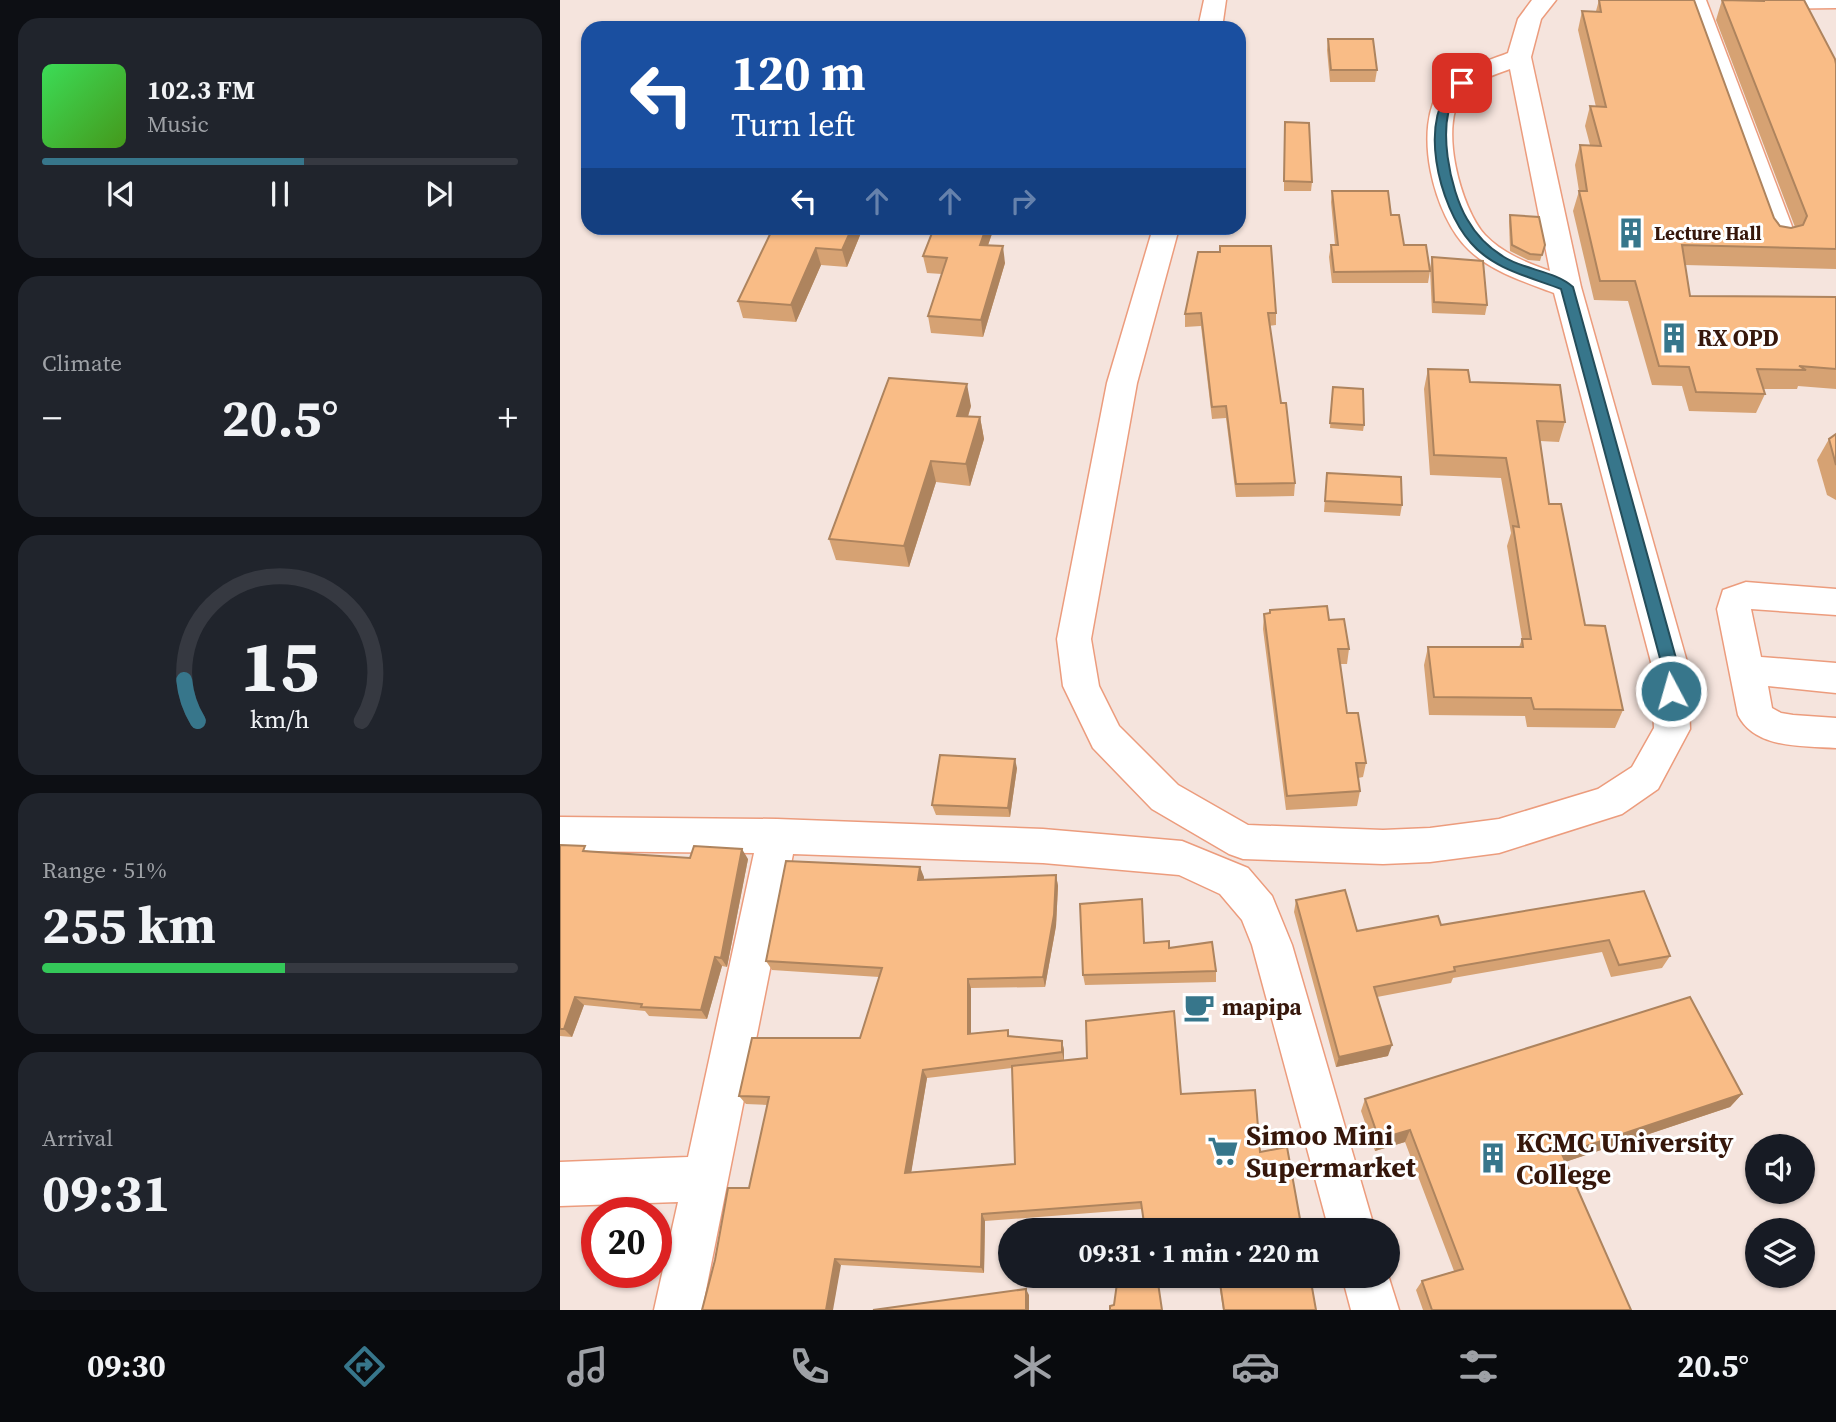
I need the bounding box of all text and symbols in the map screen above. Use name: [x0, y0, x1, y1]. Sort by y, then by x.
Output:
text: 120 m: [731, 39, 866, 106]
icon: left: [616, 49, 707, 140]
pin: [1432, 53, 1492, 113]
icon: arrive: [1443, 64, 1481, 102]
text: 102.3 FM: [147, 72, 255, 108]
text: Turn left: [731, 103, 855, 147]
text: Music: [147, 108, 209, 140]
icon: previous: [102, 175, 140, 213]
icon: pause: [261, 175, 299, 213]
icon: next: [420, 175, 458, 213]
icon: left: [785, 182, 823, 220]
icon: ahead: [858, 182, 896, 220]
icon: ahead: [931, 182, 969, 220]
icon: right: [1004, 182, 1042, 220]
building icon: Lecture Hall: [1614, 216, 1648, 250]
place label: Lecture Hall: [1654, 220, 1762, 246]
building icon: RX OPD: [1657, 321, 1691, 355]
place label: RX OPD: [1697, 322, 1779, 354]
text: Climate: [42, 347, 122, 379]
text: 20.5°: [221, 382, 339, 453]
text: −: [42, 392, 62, 444]
text: +: [498, 392, 518, 444]
text: 15: [241, 616, 319, 715]
position arrow: [1634, 654, 1708, 728]
text: km/h: [250, 702, 310, 736]
text: Range · 51%: [42, 854, 167, 886]
text: 255 km: [42, 889, 216, 960]
cafe icon: mapipa: [1182, 990, 1216, 1024]
place label: mapipa: [1222, 991, 1303, 1023]
place label: Simoo Mini Supermarket: [1246, 1116, 1417, 1186]
text: Arrival: [42, 1122, 113, 1154]
place label: KCMC University College: [1516, 1123, 1734, 1193]
supermarket icon: Simoo Mini Supermarket: [1206, 1134, 1240, 1168]
map controls: [1745, 1134, 1815, 1288]
button: sound: [1745, 1134, 1815, 1204]
building icon: KCMC University College: [1476, 1141, 1510, 1175]
text: 09:31: [42, 1157, 170, 1228]
speed limit sign: 20: [581, 1197, 672, 1288]
button: layers: [1745, 1218, 1815, 1288]
text: 09:31 · 1 min · 220 m: [1079, 1235, 1319, 1271]
icon: directions: [340, 1342, 389, 1391]
icon: music: [563, 1342, 612, 1391]
icon: phone: [785, 1342, 834, 1391]
icon: climate: [1008, 1342, 1057, 1391]
icon: car: [1231, 1342, 1280, 1391]
icon: filters: [1454, 1342, 1503, 1391]
text: 09:30: [87, 1344, 166, 1388]
text: 20.5°: [1677, 1344, 1749, 1388]

